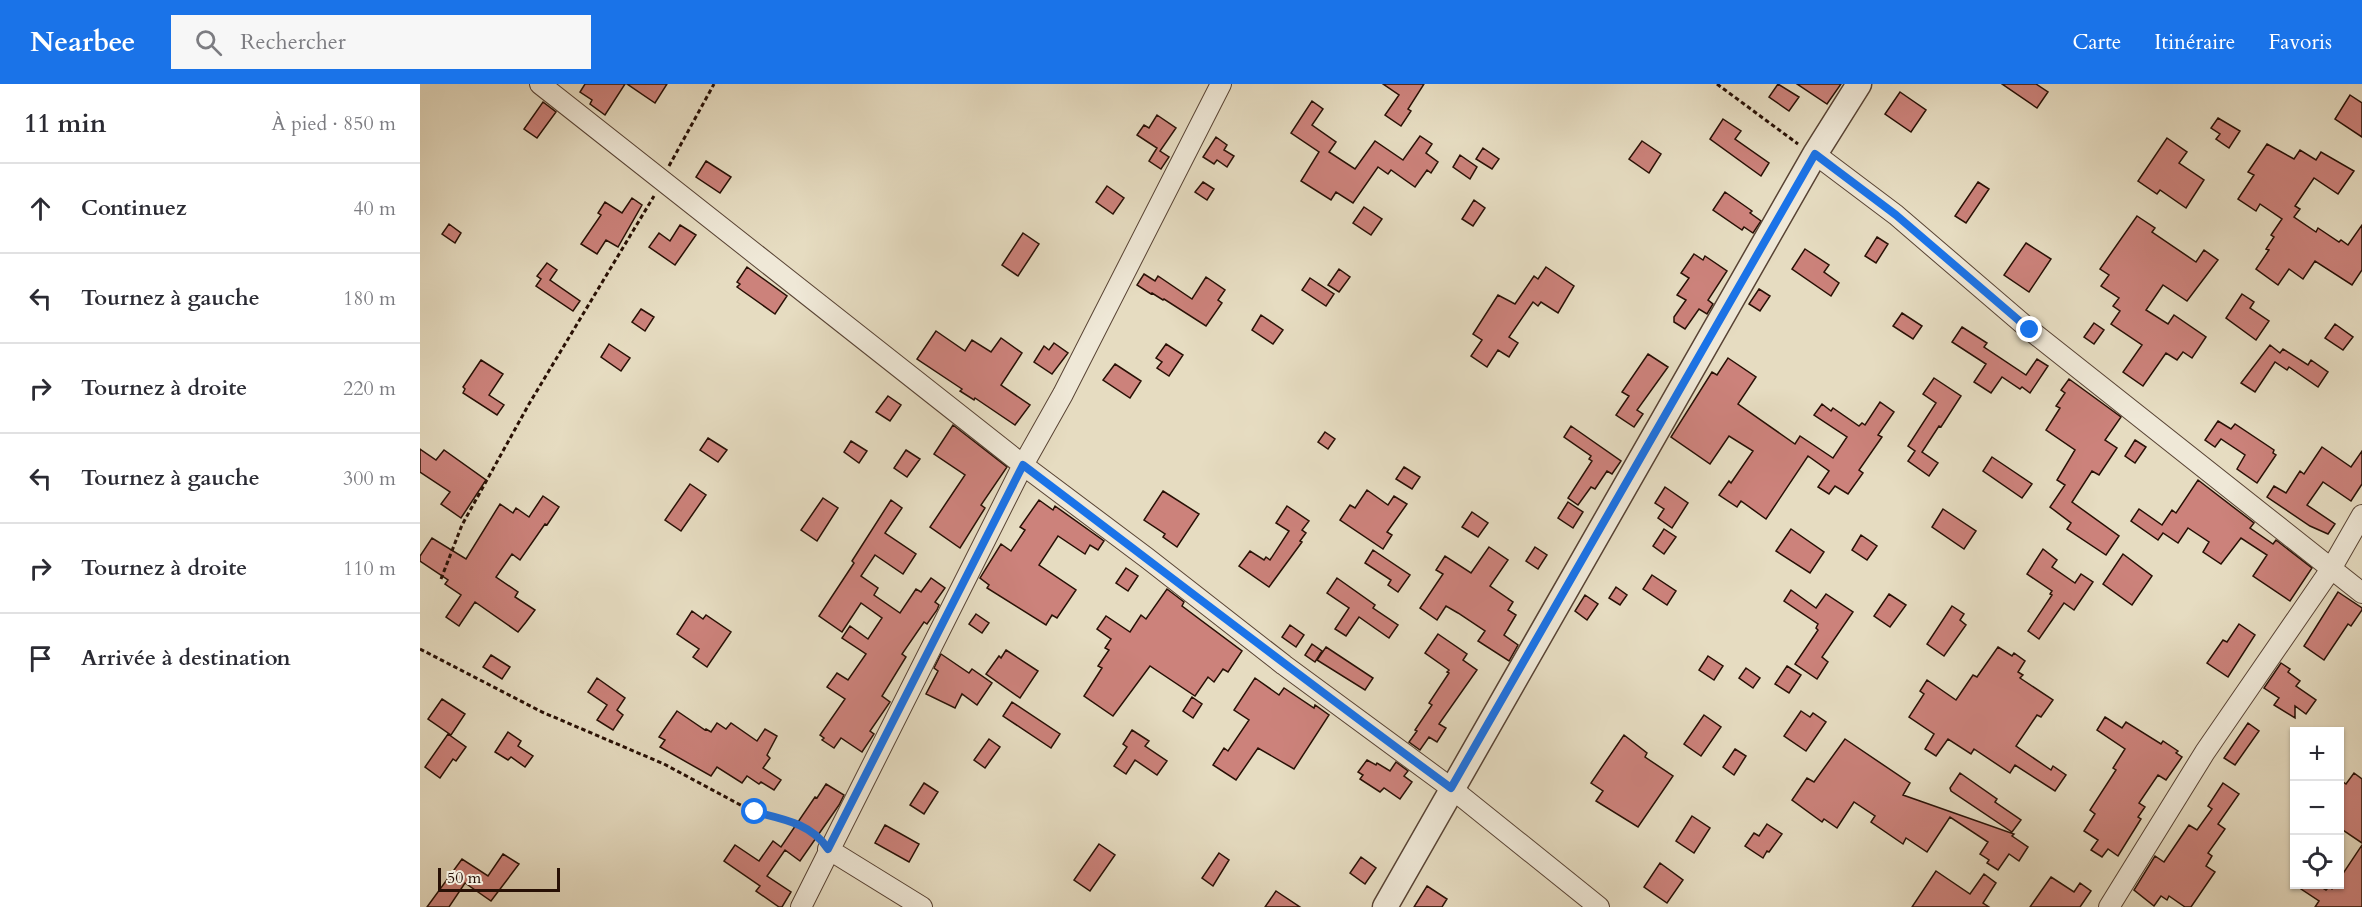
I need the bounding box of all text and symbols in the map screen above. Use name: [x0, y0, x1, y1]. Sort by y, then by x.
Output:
search box: [171, 15, 591, 69]
text: Nearbee: [30, 23, 135, 61]
icon: search: [192, 26, 225, 59]
text: Rechercher: [240, 27, 346, 57]
text: Carte: [2072, 28, 2121, 57]
text: Itinéraire: [2154, 28, 2235, 57]
text: Favoris: [2268, 28, 2332, 57]
text: 11 min: [24, 106, 107, 141]
text: À pied · 850 m: [272, 110, 396, 137]
icon: ahead: [24, 192, 57, 225]
text: Continuez: [81, 193, 187, 223]
text: 40 m: [353, 195, 396, 222]
icon: left: [24, 282, 57, 315]
text: Tournez à gauche: [81, 283, 260, 313]
text: 180 m: [343, 285, 396, 312]
route end: [2016, 316, 2042, 342]
icon: right: [24, 372, 57, 405]
text: Tournez à droite: [81, 373, 247, 403]
text: 220 m: [343, 375, 396, 402]
icon: left: [24, 462, 57, 495]
text: Tournez à gauche: [81, 463, 260, 493]
text: 300 m: [343, 465, 396, 492]
icon: right: [24, 552, 57, 585]
text: Tournez à droite: [81, 553, 247, 583]
text: 110 m: [343, 555, 396, 582]
icon: arrive: [24, 642, 57, 675]
text: Arrivée à destination: [81, 643, 291, 673]
map controls: [2290, 727, 2344, 889]
button: +: [2290, 727, 2344, 781]
button: −: [2290, 781, 2344, 835]
route start: [741, 798, 767, 824]
button: locate: [2290, 835, 2344, 889]
scale bar: [438, 865, 560, 892]
text: 50 m: [447, 867, 481, 889]

